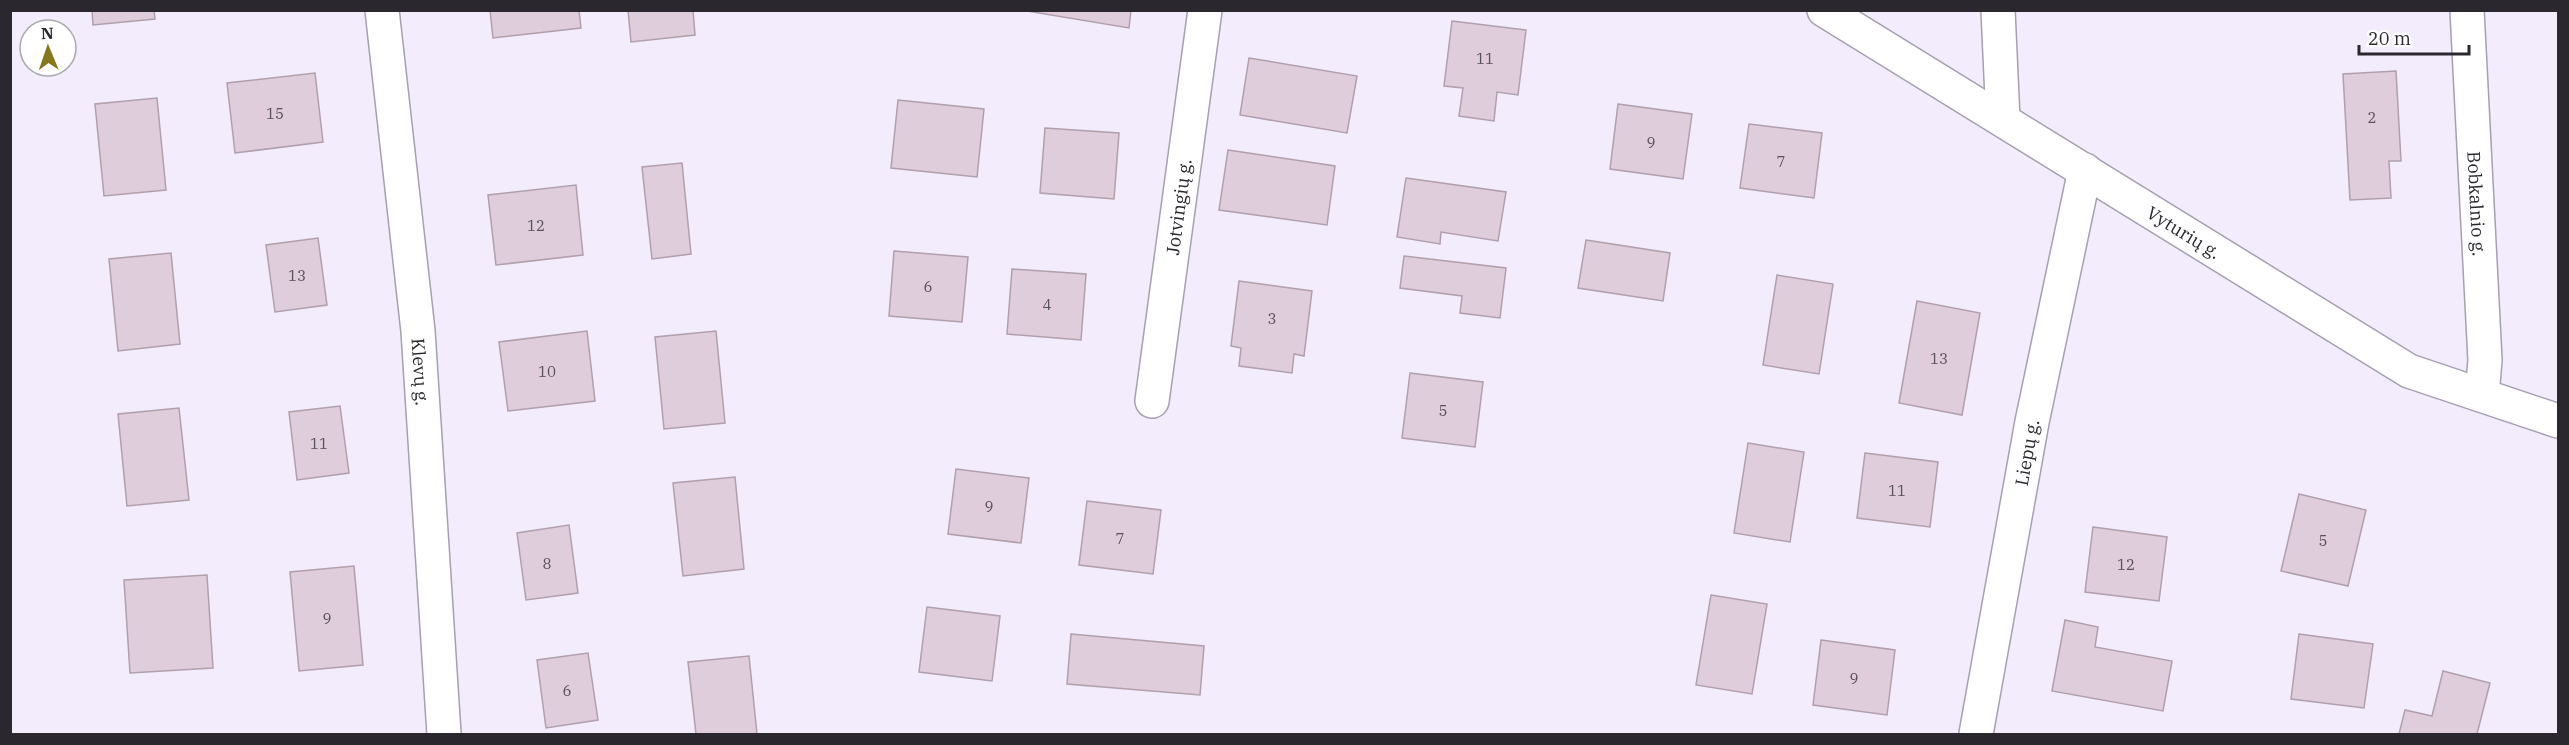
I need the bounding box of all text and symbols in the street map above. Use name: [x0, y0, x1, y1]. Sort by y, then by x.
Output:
north arrow: [18, 18, 78, 78]
scale bar: [2359, 18, 2468, 56]
text: N: [41, 23, 54, 43]
text: 20 m: [2368, 27, 2411, 50]
house number: 11: [1476, 49, 1494, 68]
house number: 15: [266, 104, 284, 123]
house number: 2: [2367, 108, 2377, 127]
house number: 9: [1646, 133, 1656, 152]
street label: Bobkalnio g.: [2463, 151, 2491, 257]
house number: 7: [1776, 152, 1786, 171]
street label: Jotvingių g.: [1160, 157, 1196, 256]
street label: Vyturių g.: [2143, 201, 2225, 264]
house number: 12: [527, 216, 545, 235]
house number: 13: [288, 266, 306, 285]
house number: 6: [923, 277, 933, 296]
house number: 4: [1042, 295, 1052, 314]
house number: 3: [1267, 309, 1277, 328]
street label: Klevų g.: [407, 337, 434, 406]
house number: 13: [1930, 349, 1948, 368]
house number: 10: [538, 362, 556, 381]
house number: 5: [1438, 401, 1448, 420]
street label: Liepų g.: [2009, 417, 2044, 488]
house number: 11: [310, 434, 328, 453]
house number: 11: [1888, 481, 1906, 500]
house number: 9: [984, 497, 994, 516]
house number: 7: [1115, 529, 1125, 548]
house number: 5: [2318, 531, 2328, 550]
house number: 8: [542, 554, 552, 573]
house number: 12: [2117, 555, 2135, 574]
house number: 9: [322, 609, 332, 628]
house number: 9: [1849, 669, 1859, 688]
house number: 6: [562, 681, 572, 700]

